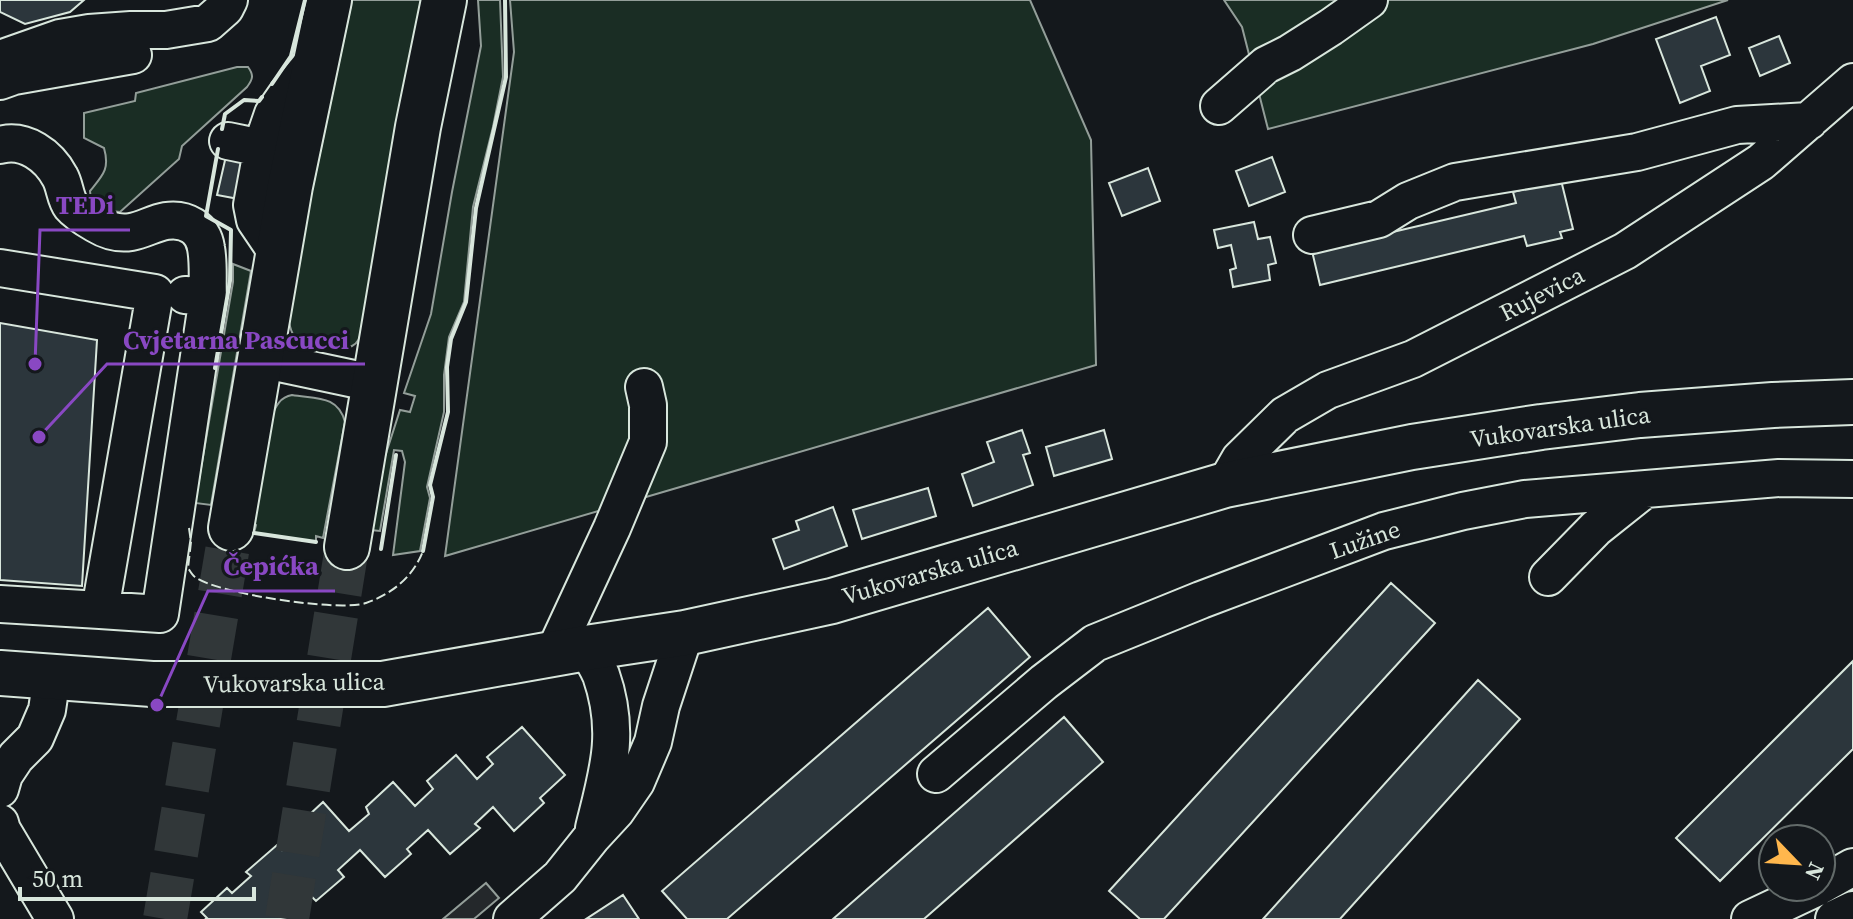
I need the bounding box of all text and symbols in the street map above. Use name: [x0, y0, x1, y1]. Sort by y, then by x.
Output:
callout: TEDi: [40, 180, 130, 230]
text: TEDi: [56, 187, 114, 223]
street label: Rujevica: [1494, 258, 1591, 329]
callout: Cvjetarna Pascucci: [107, 314, 365, 364]
text: Cvjetarna Pascucci: [123, 322, 349, 358]
street label: Vukovarska ulica: [1468, 397, 1653, 455]
street label: Lužine: [1325, 512, 1405, 567]
street label: Vukovarska ulica: [838, 530, 1022, 612]
callout: Čepićka: [208, 541, 335, 591]
text: Čepićka: [223, 548, 319, 584]
street label: Vukovarska ulica: [203, 664, 386, 701]
north arrow: [1757, 823, 1837, 903]
scale bar: [20, 851, 254, 901]
text: N: [1798, 858, 1832, 885]
text: 50 m: [32, 862, 83, 895]

